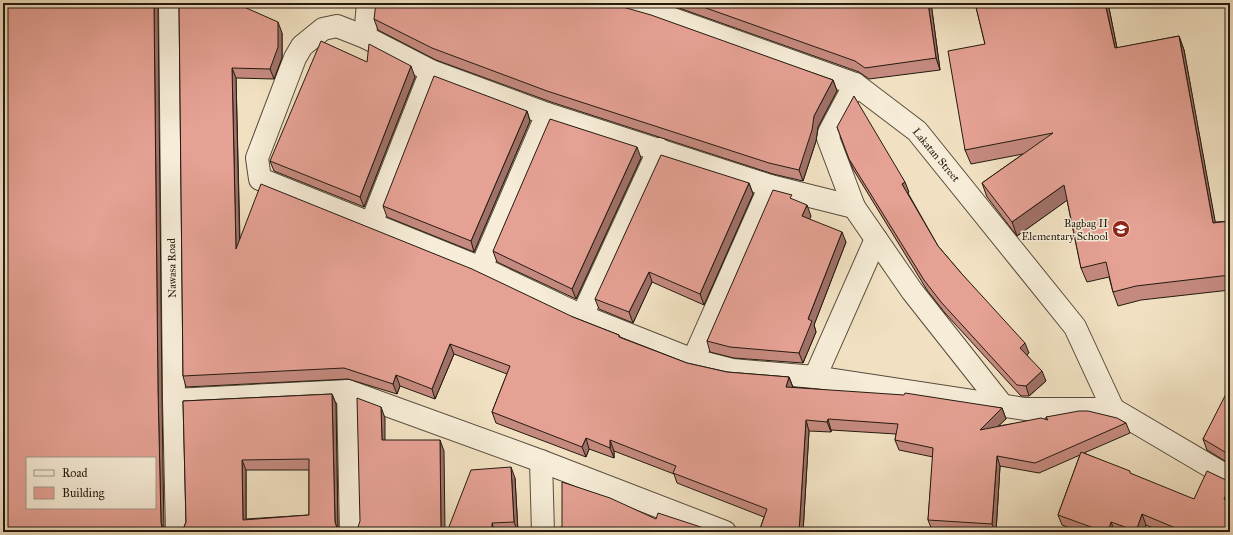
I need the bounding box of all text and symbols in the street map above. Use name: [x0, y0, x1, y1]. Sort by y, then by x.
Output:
street label: Lakatan Street: [910, 125, 962, 185]
place label: Bagbag II Elementary School: [1021, 217, 1108, 243]
school or university icon: Bagbag II Elementary School: [1111, 219, 1131, 239]
street label: Nawasa Road: [165, 237, 179, 298]
legend: [26, 457, 156, 509]
text: Road: [62, 466, 88, 480]
text: Building: [62, 486, 105, 501]

